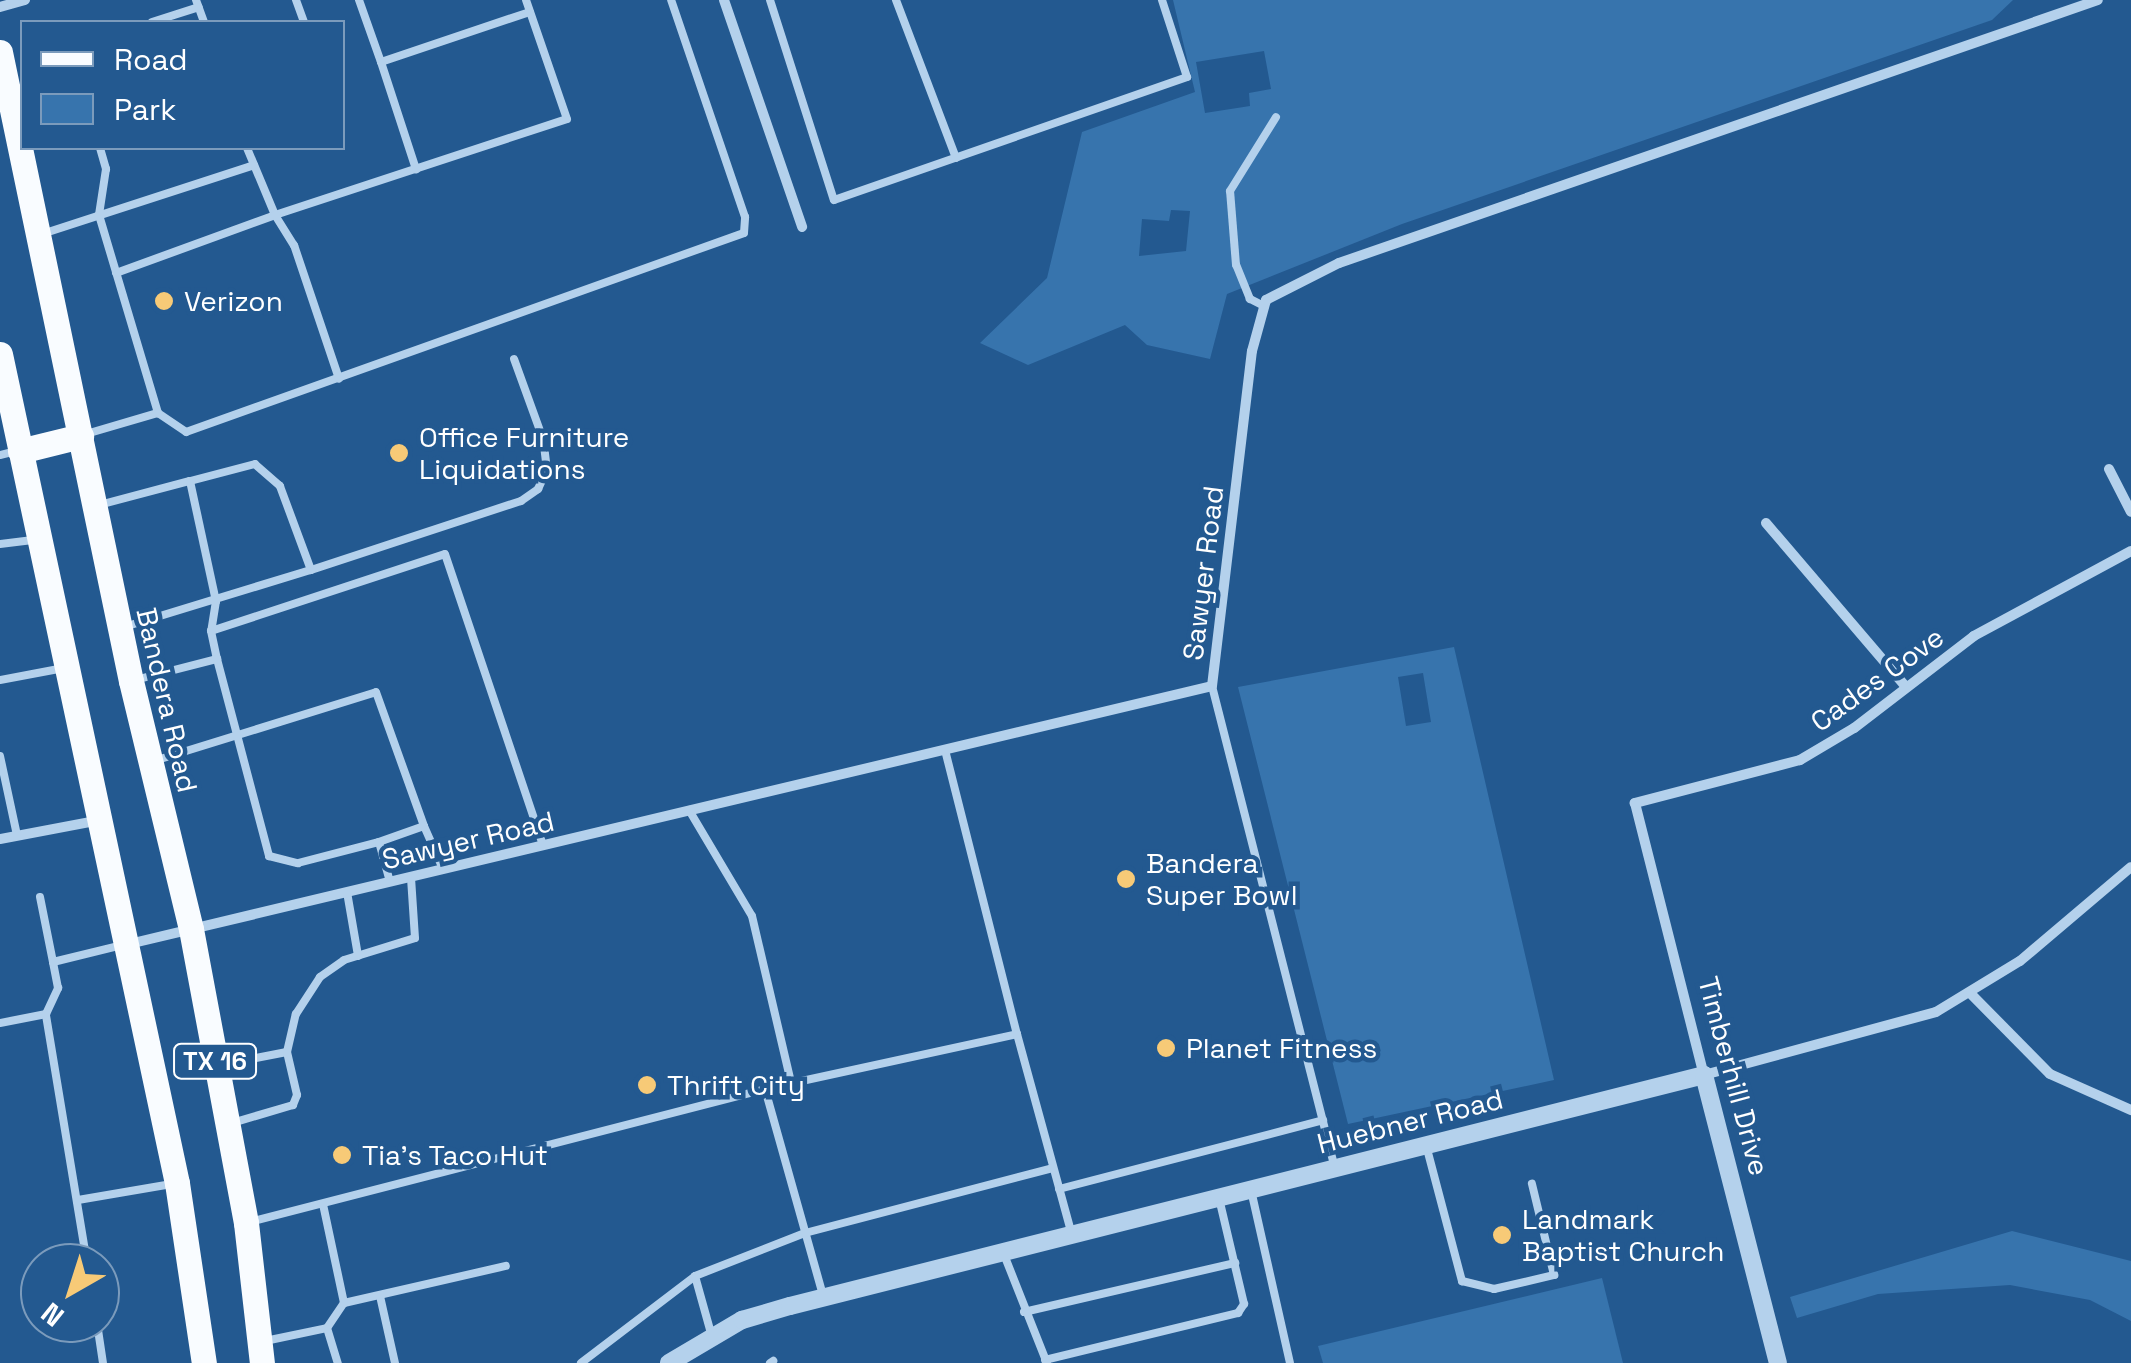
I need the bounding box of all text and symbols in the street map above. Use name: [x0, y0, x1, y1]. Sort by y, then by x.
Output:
legend: [20, 20, 345, 150]
text: Road: [114, 40, 188, 79]
text: Park: [114, 90, 176, 129]
place label: Verizon: [184, 284, 283, 318]
marker: Verizon: [153, 290, 175, 312]
place label: Office Furniture Liquidations: [419, 420, 629, 486]
marker: Office Furniture Liquidations: [388, 442, 410, 464]
street label: Sawyer Road: [1176, 484, 1230, 662]
street label: Bandera Road: [129, 604, 205, 796]
street label: Cades Cove: [1804, 620, 1950, 738]
street label: Sawyer Road: [379, 804, 557, 876]
place label: Bandera Super Bowl: [1146, 846, 1297, 912]
marker: Bandera Super Bowl: [1115, 868, 1137, 890]
street label: Timberhill Drive: [1691, 973, 1777, 1179]
place label: Planet Fitness: [1186, 1031, 1377, 1065]
marker: Planet Fitness: [1155, 1037, 1177, 1059]
road number: TX 16: [172, 1041, 258, 1081]
place label: Thrift City: [667, 1068, 805, 1102]
marker: Thrift City: [636, 1074, 658, 1096]
street label: Huebner Road: [1314, 1082, 1506, 1160]
place label: Tia's Taco Hut: [362, 1138, 549, 1172]
marker: Tia's Taco Hut: [331, 1144, 353, 1166]
place label: Landmark Baptist Church: [1522, 1202, 1724, 1268]
marker: Landmark Baptist Church: [1491, 1224, 1513, 1246]
north arrow: [20, 1243, 120, 1343]
text: N: [34, 1295, 71, 1335]

